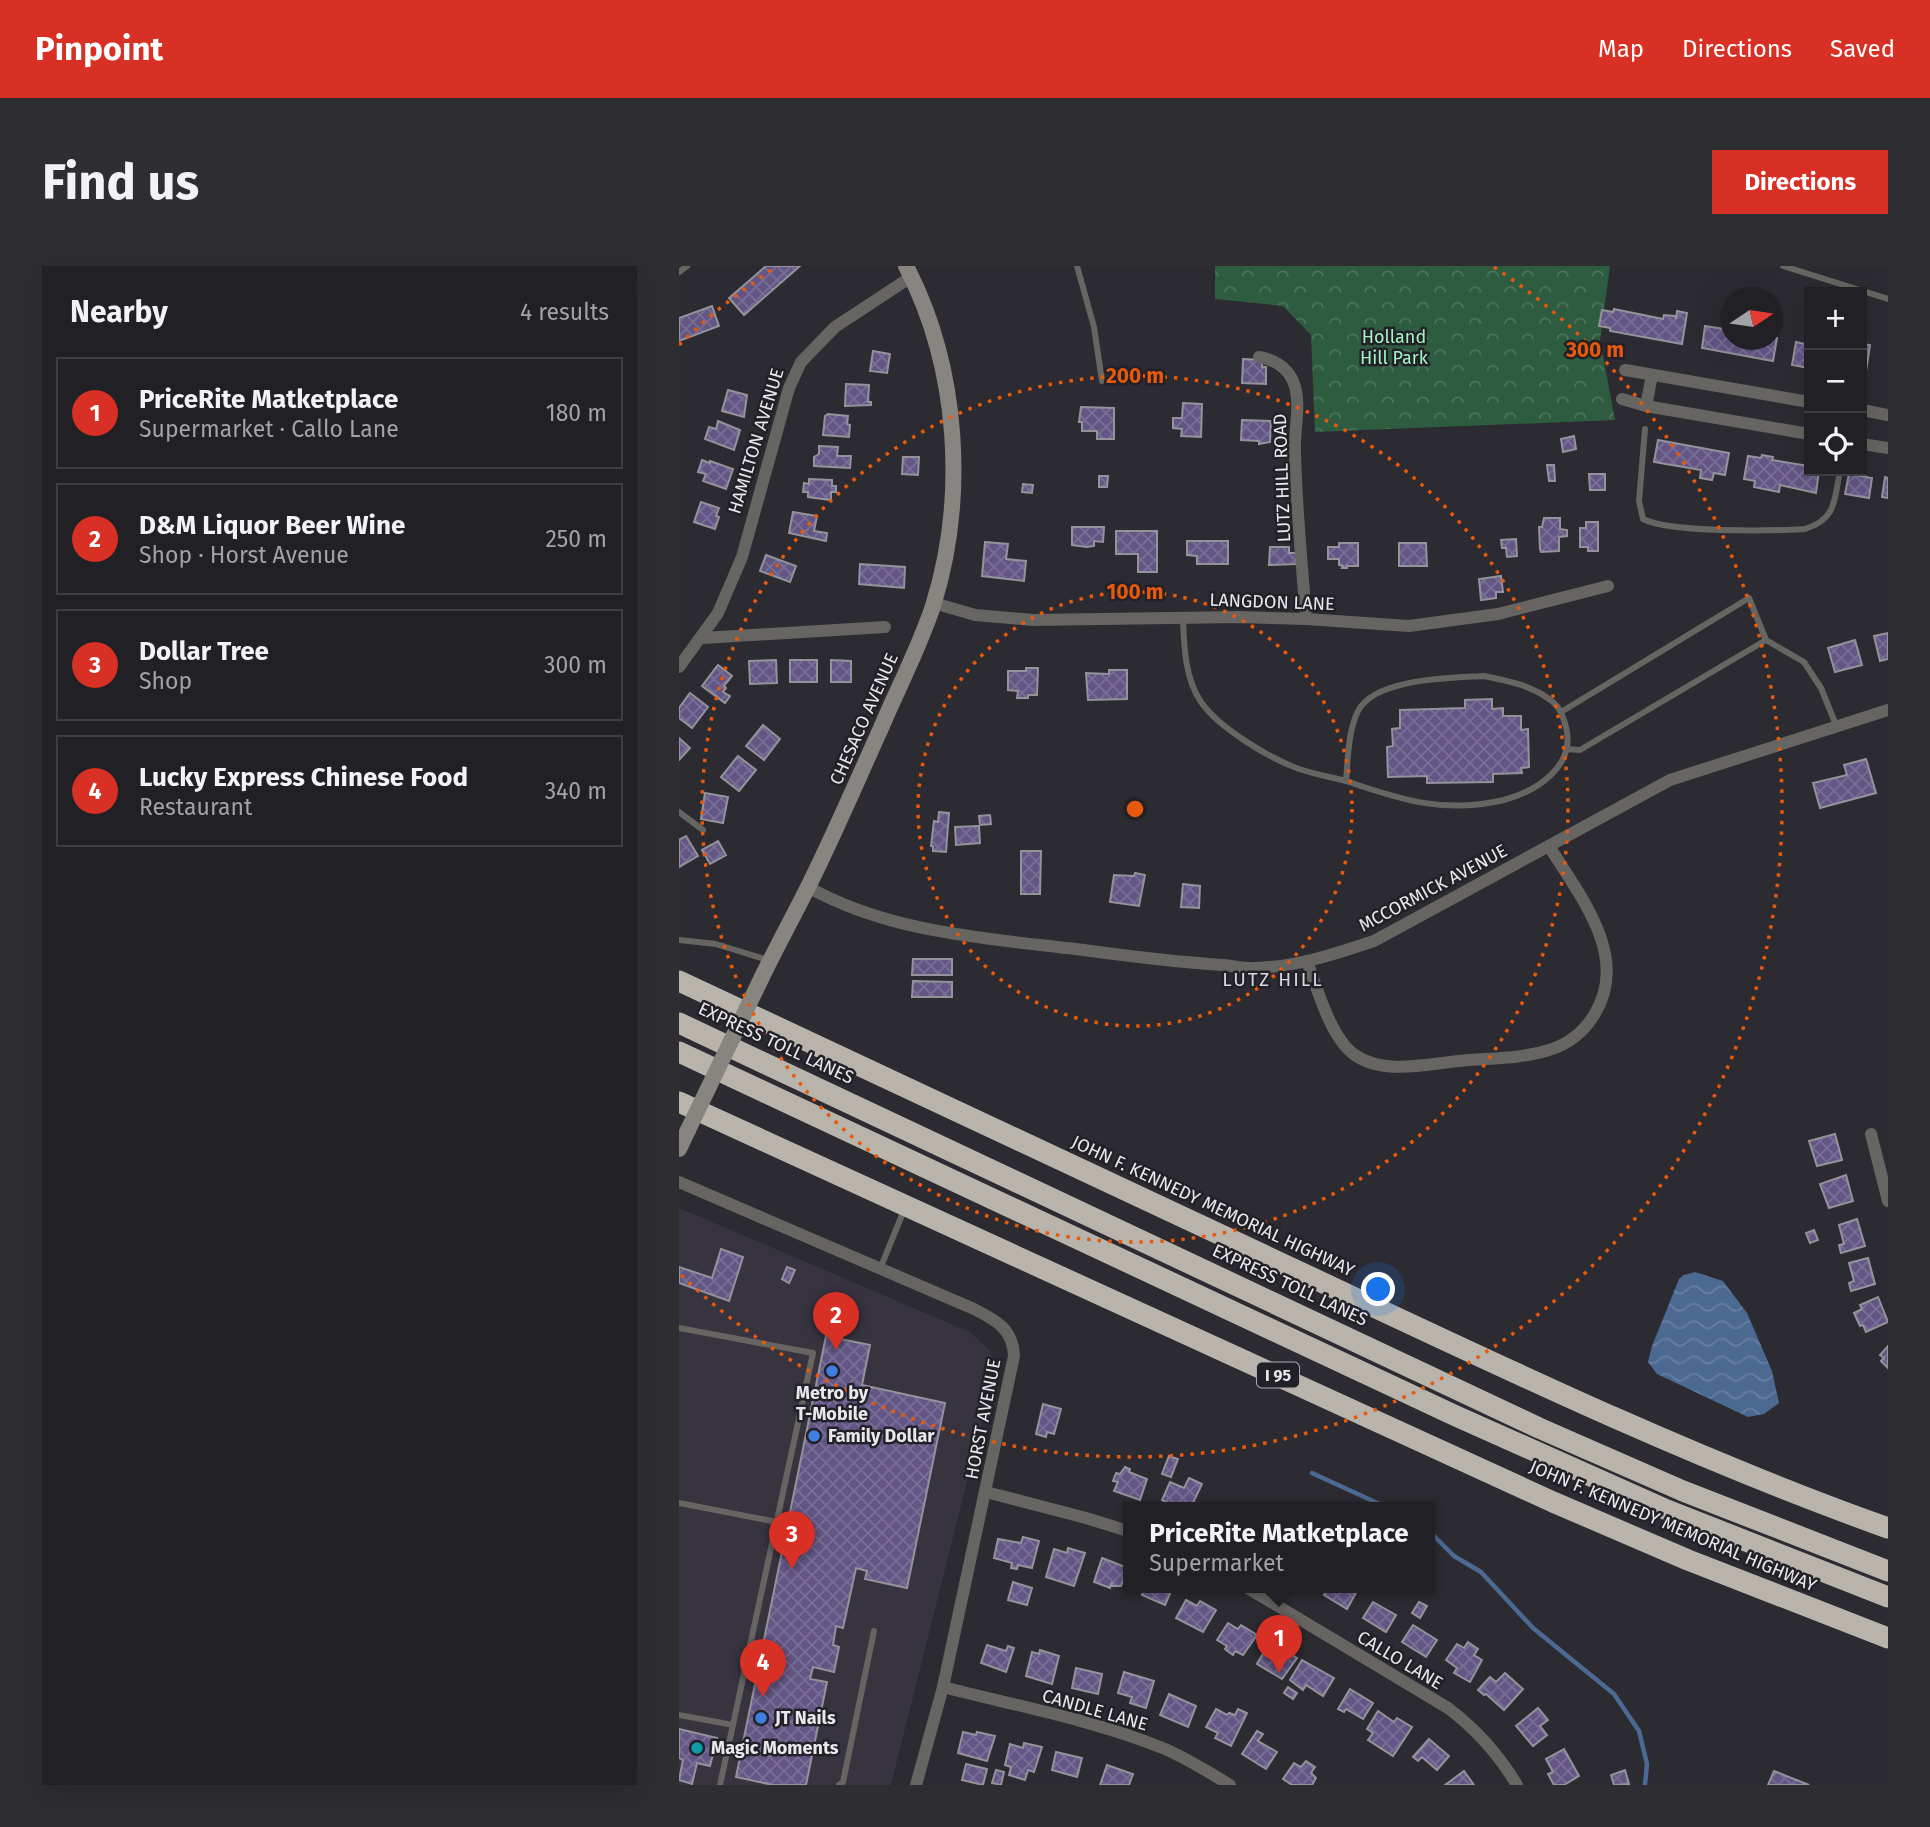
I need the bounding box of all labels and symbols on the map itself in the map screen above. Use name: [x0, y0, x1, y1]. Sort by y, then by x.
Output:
north arrow: [1720, 287, 1783, 350]
park label: Holland Hill Park: [1360, 326, 1429, 369]
text: 300 m: [1565, 337, 1624, 363]
text: 200 m: [1106, 363, 1164, 389]
street label: HAMILTON AVENUE: [723, 366, 789, 516]
street label: LUTZ HILL ROAD: [1269, 413, 1295, 543]
text: 100 m: [1106, 579, 1164, 605]
street label: LANGDON LANE: [1209, 589, 1335, 615]
street label: CHESACO AVENUE: [825, 650, 903, 788]
centre of rings: [1123, 797, 1147, 821]
street label: MCCORMICK AVENUE: [1355, 840, 1511, 936]
district label: LUTZ HILL: [1222, 968, 1324, 991]
street label: EXPRESS TOLL LANES: [695, 997, 857, 1089]
street label: JOHN F. KENNEDY MEMORIAL HIGHWAY: [1068, 1131, 1358, 1281]
street label: EXPRESS TOLL LANES: [1209, 1239, 1371, 1331]
your location: [1361, 1272, 1395, 1306]
pin: 2: [813, 1292, 859, 1350]
street label: HORST AVENUE: [961, 1357, 1005, 1481]
road number: I 95: [1257, 1362, 1299, 1387]
marker: Metro by T-Mobile: [824, 1363, 840, 1379]
place label: Metro by T-Mobile: [796, 1382, 869, 1425]
place label: Family Dollar: [828, 1425, 935, 1447]
marker: Family Dollar: [806, 1428, 822, 1444]
street label: JOHN F. KENNEDY MEMORIAL HIGHWAY: [1526, 1455, 1820, 1597]
pin: 3: [769, 1511, 815, 1569]
pin: 1: [1256, 1615, 1302, 1673]
street label: CALLO LANE: [1353, 1626, 1447, 1694]
pin: 4: [740, 1639, 786, 1697]
street label: CANDLE LANE: [1040, 1684, 1150, 1736]
place label: JT Nails: [774, 1707, 836, 1729]
marker: JT Nails: [753, 1710, 769, 1726]
place label: Magic Moments: [711, 1737, 839, 1759]
marker: Magic Moments: [689, 1740, 705, 1756]

